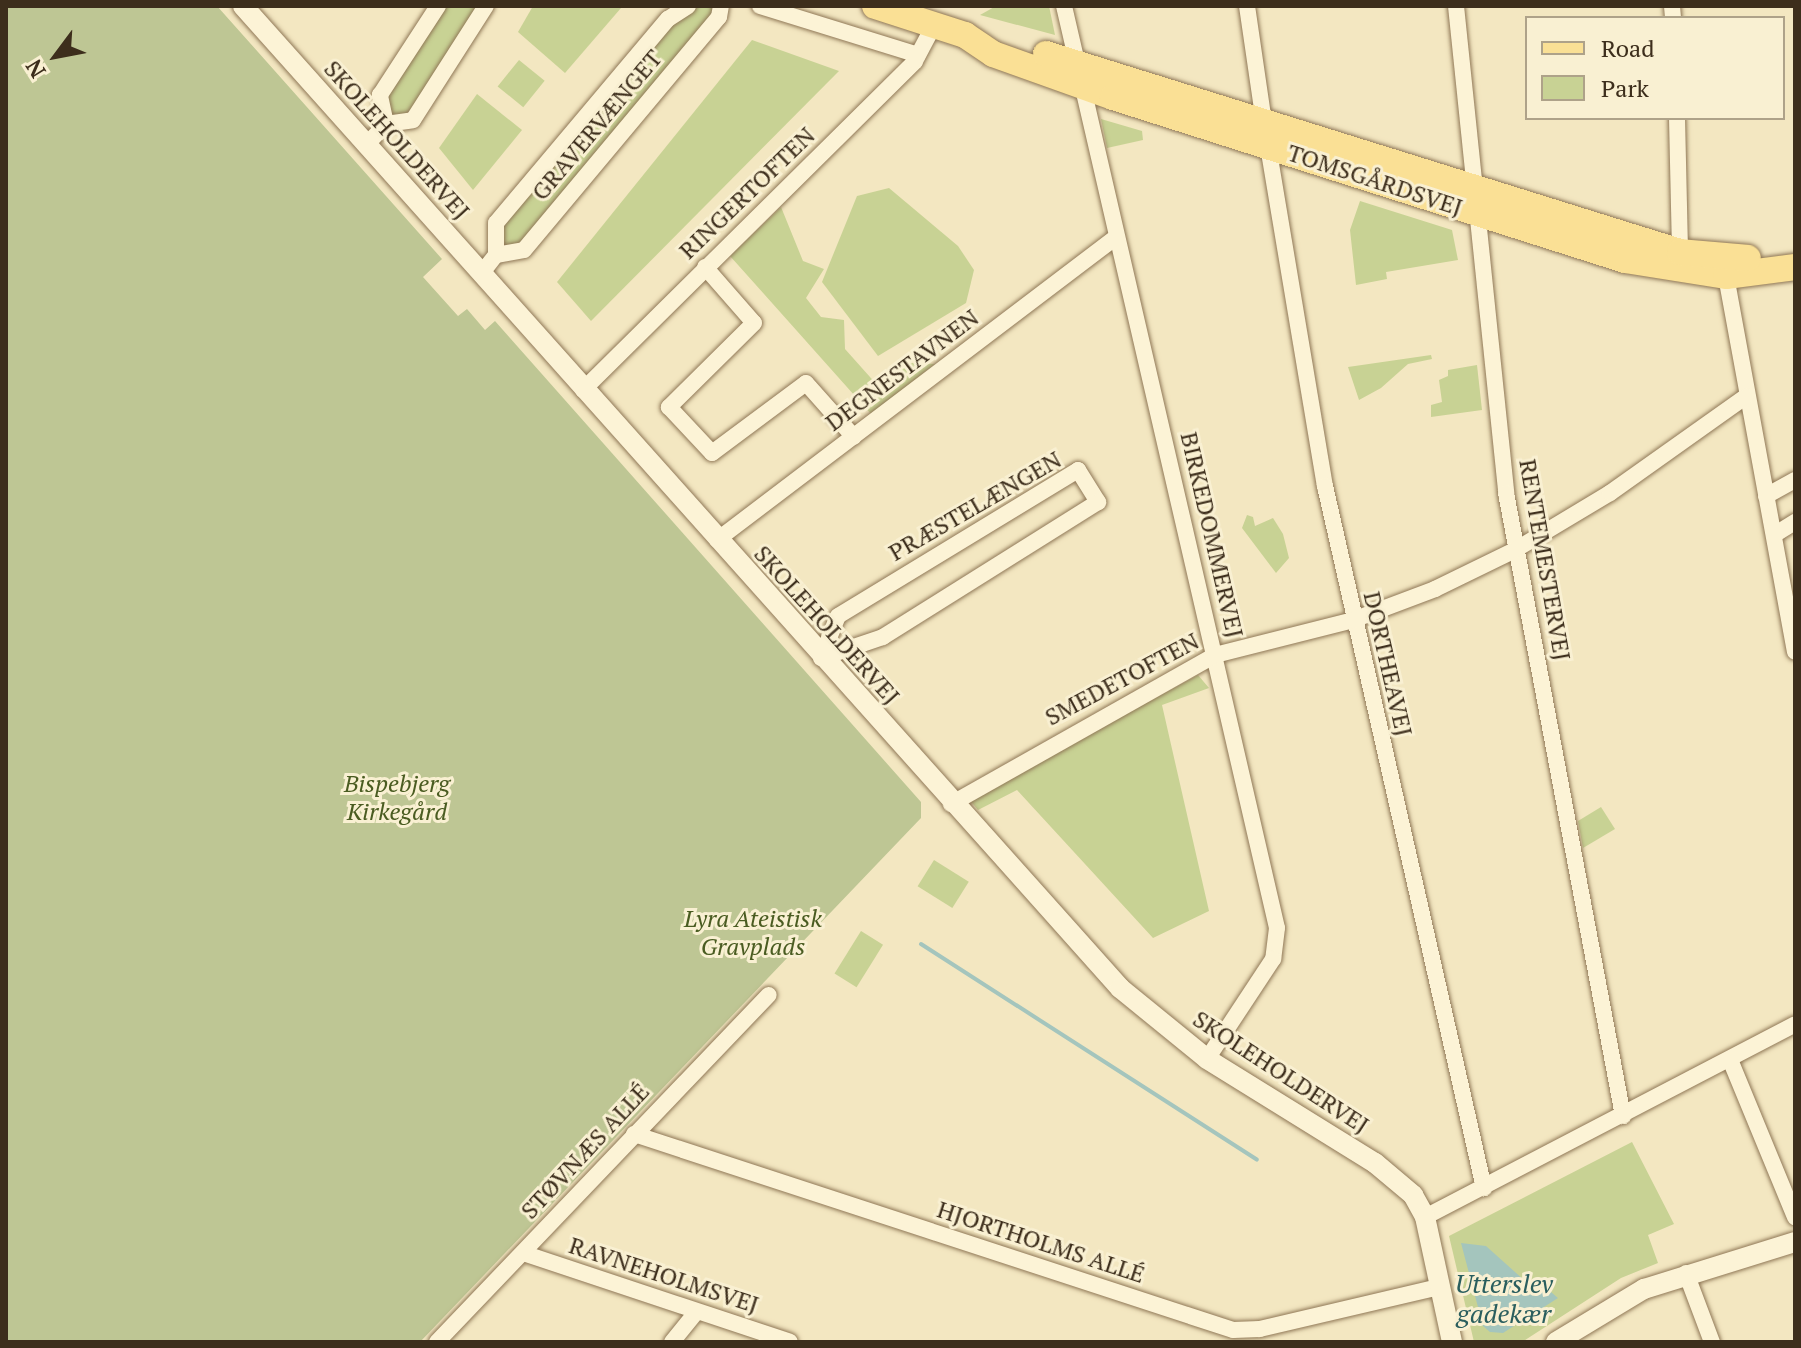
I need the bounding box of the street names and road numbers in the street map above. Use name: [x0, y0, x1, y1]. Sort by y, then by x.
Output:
street label: GRAVERVÆNGET: [526, 44, 668, 206]
street label: SKOLEHOLDERVEJ: [318, 55, 476, 225]
street label: RINGERTOFTEN: [673, 121, 821, 265]
street label: TOMSGÅRDSVEJ: [1284, 138, 1466, 222]
street label: DEGNESTAVNEN: [820, 303, 984, 437]
street label: BIRKEDOMMERVEJ: [1174, 429, 1250, 641]
street label: PRÆSTELÆNGEN: [884, 445, 1066, 567]
street label: RENTEMESTERVEJ: [1513, 457, 1577, 663]
street label: SKOLEHOLDERVEJ: [748, 540, 906, 710]
street label: DORTHEAVEJ: [1357, 589, 1419, 739]
street label: SMEDETOFTEN: [1040, 626, 1204, 732]
street label: SKOLEHOLDERVEJ: [1188, 1004, 1374, 1140]
street label: STØVNÆS ALLÉ: [515, 1077, 655, 1225]
street label: HJORTHOLMS ALLÉ: [933, 1195, 1149, 1289]
street label: RAVNEHOLMSVEJ: [565, 1231, 763, 1319]

